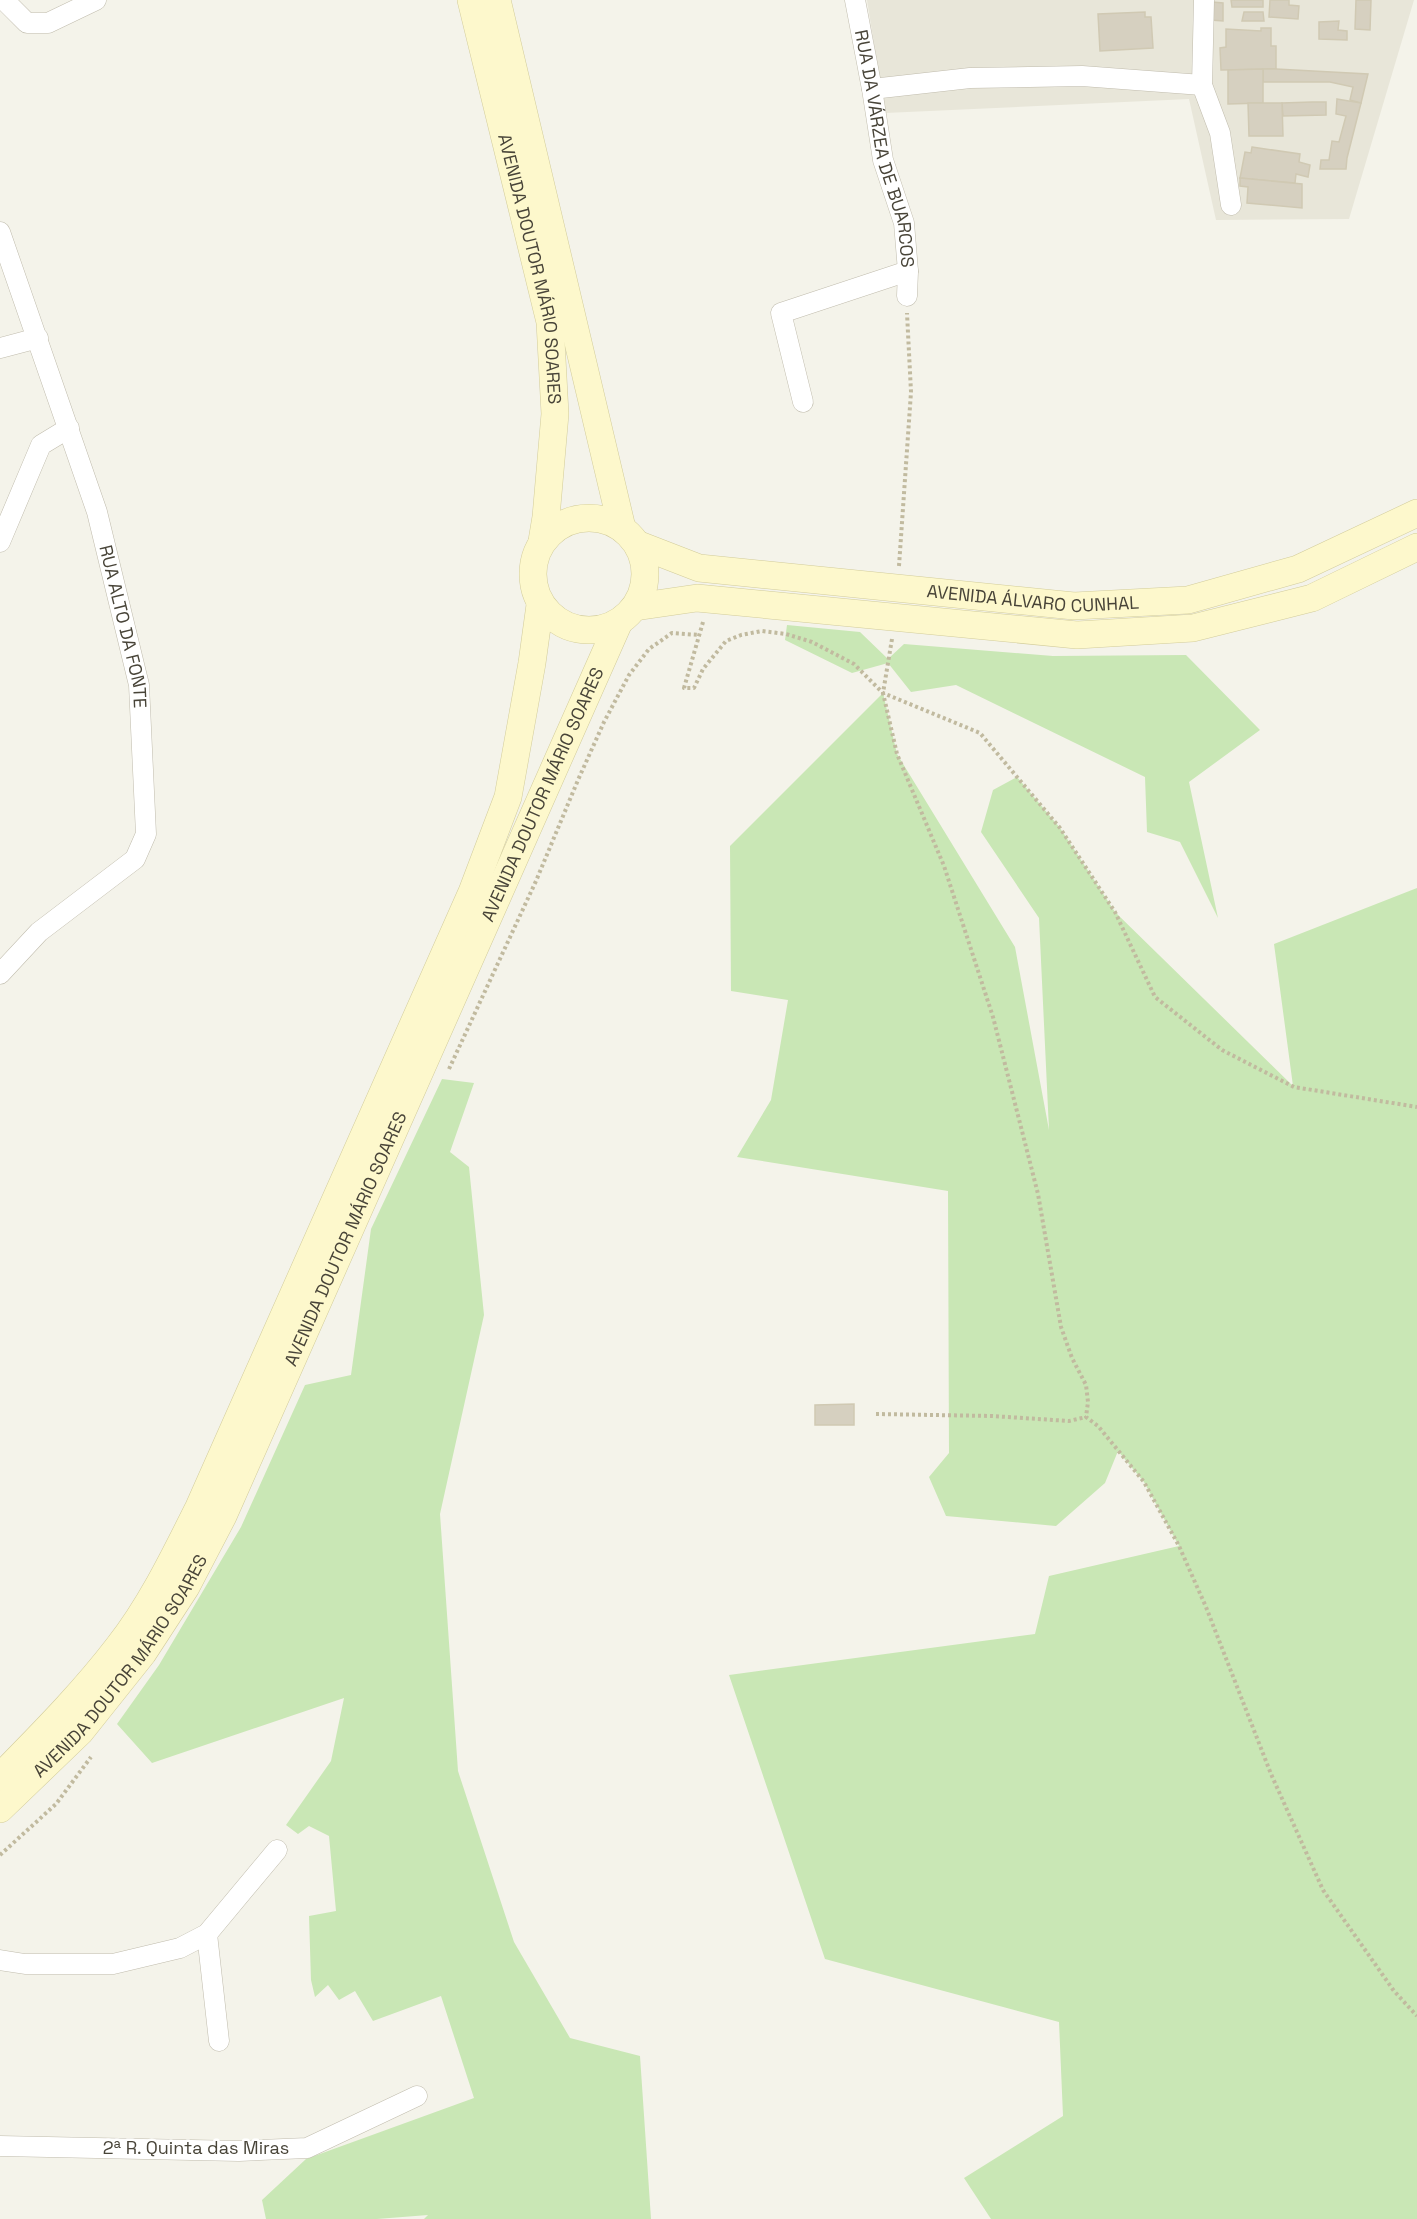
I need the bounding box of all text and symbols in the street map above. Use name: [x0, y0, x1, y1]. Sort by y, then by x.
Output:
street label: RUA DA VÁRZEA DE BUARCOS: [850, 28, 920, 268]
street label: AVENIDA DOUTOR MÁRIO SOARES: [493, 131, 566, 405]
street label: RUA ALTO DA FONTE: [94, 542, 152, 709]
street label: AVENIDA ÁLVARO CUNHAL: [926, 579, 1140, 617]
street label: AVENIDA DOUTOR MÁRIO SOARES: [476, 664, 608, 925]
street label: AVENIDA DOUTOR MÁRIO SOARES: [279, 1108, 412, 1369]
street label: AVENIDA DOUTOR MÁRIO SOARES: [28, 1550, 212, 1782]
street label: 2ª R. Quinta das Miras: [103, 2136, 289, 2159]

